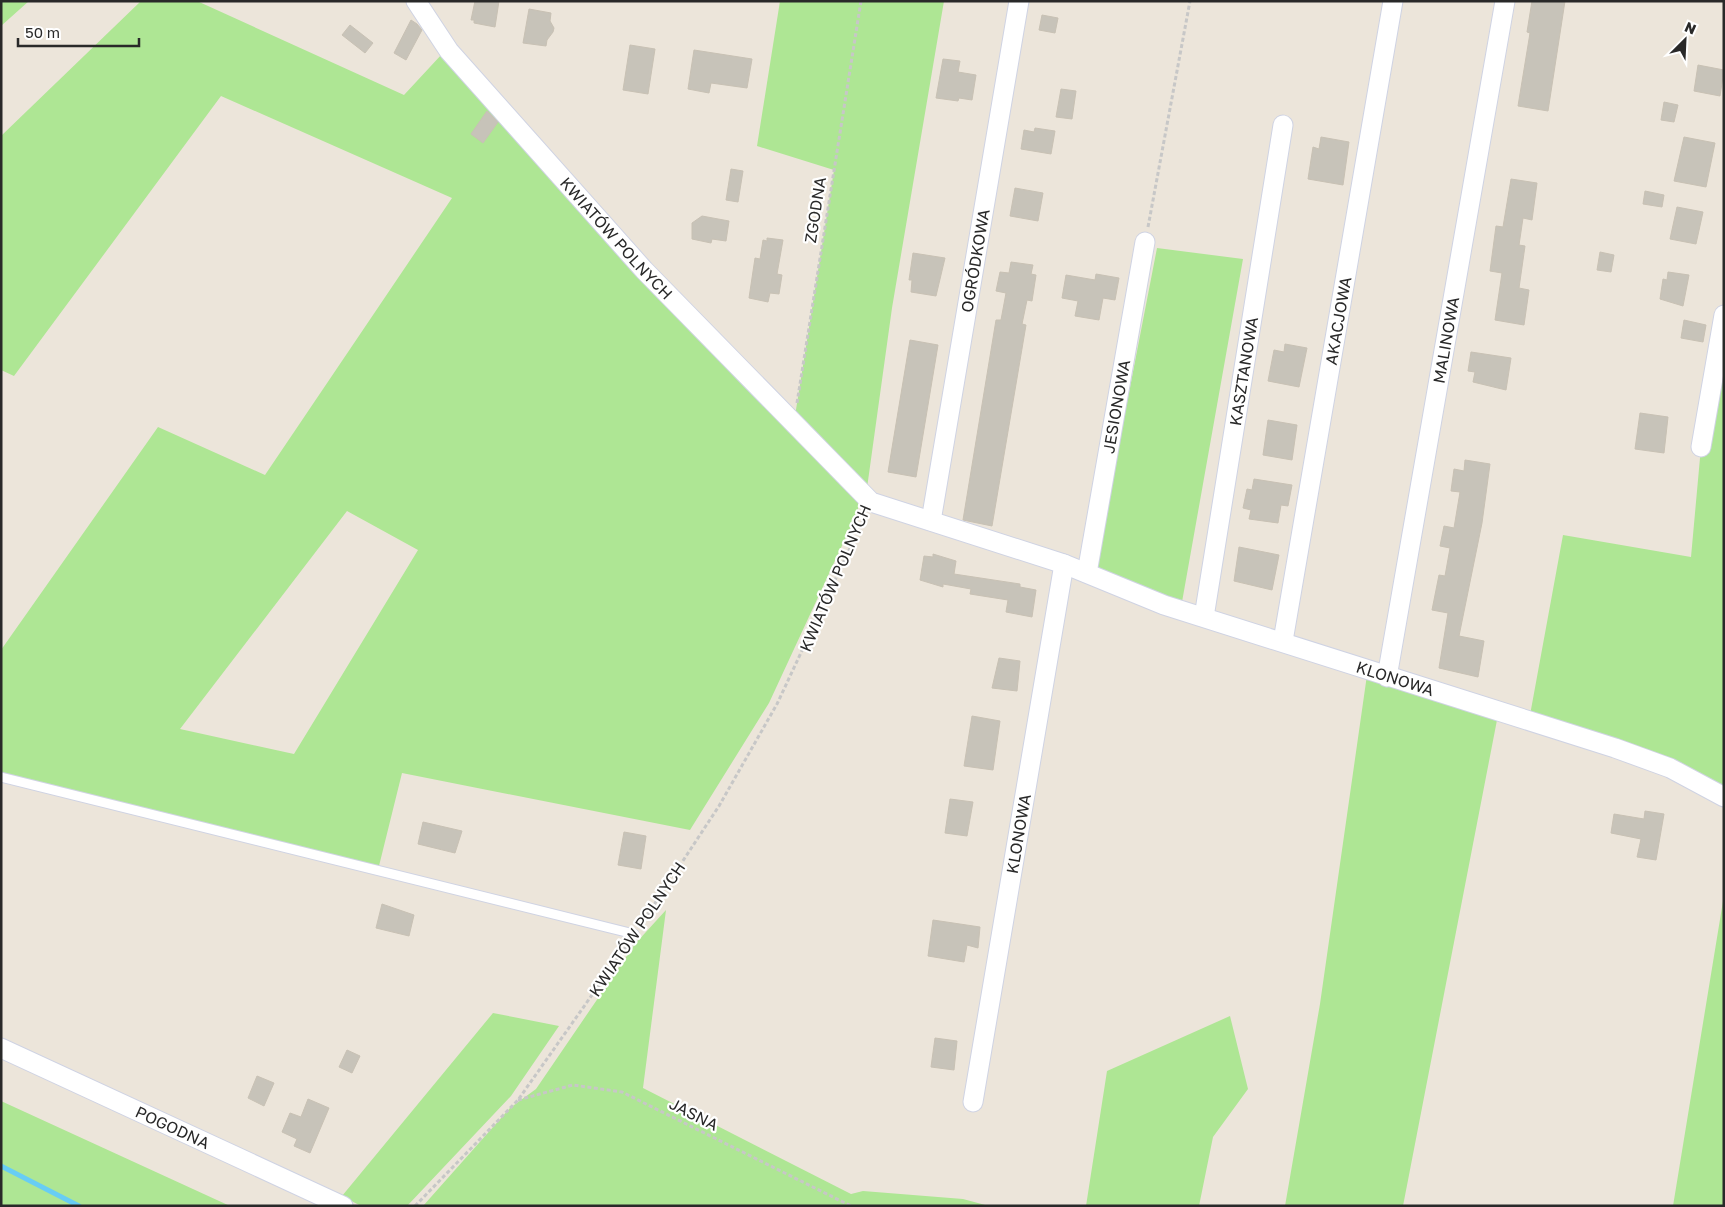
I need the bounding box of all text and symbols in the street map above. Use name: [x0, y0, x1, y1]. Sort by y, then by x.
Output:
scale bar: [18, 15, 139, 47]
north arrow: [1660, 15, 1710, 65]
text: N: [1682, 18, 1699, 38]
text: 50 m: [25, 23, 60, 41]
street label: KWIATÓW POLNYCH: [556, 173, 677, 303]
street label: ZGODNA: [800, 175, 830, 244]
street label: OGRÓDKOWA: [956, 207, 994, 314]
street label: AKACJOWA: [1321, 275, 1356, 366]
street label: MALINOWA: [1428, 295, 1463, 385]
street label: KASZTANOWA: [1225, 315, 1262, 427]
street label: JESIONOWA: [1098, 358, 1134, 455]
street label: KWIATÓW POLNYCH: [795, 501, 875, 655]
street label: KLONOWA: [1354, 657, 1437, 700]
street label: KLONOWA: [1002, 792, 1035, 875]
street label: KWIATÓW POLNYCH: [585, 858, 689, 1000]
street label: JASNA: [666, 1093, 722, 1135]
street label: POGODNA: [132, 1102, 213, 1153]

